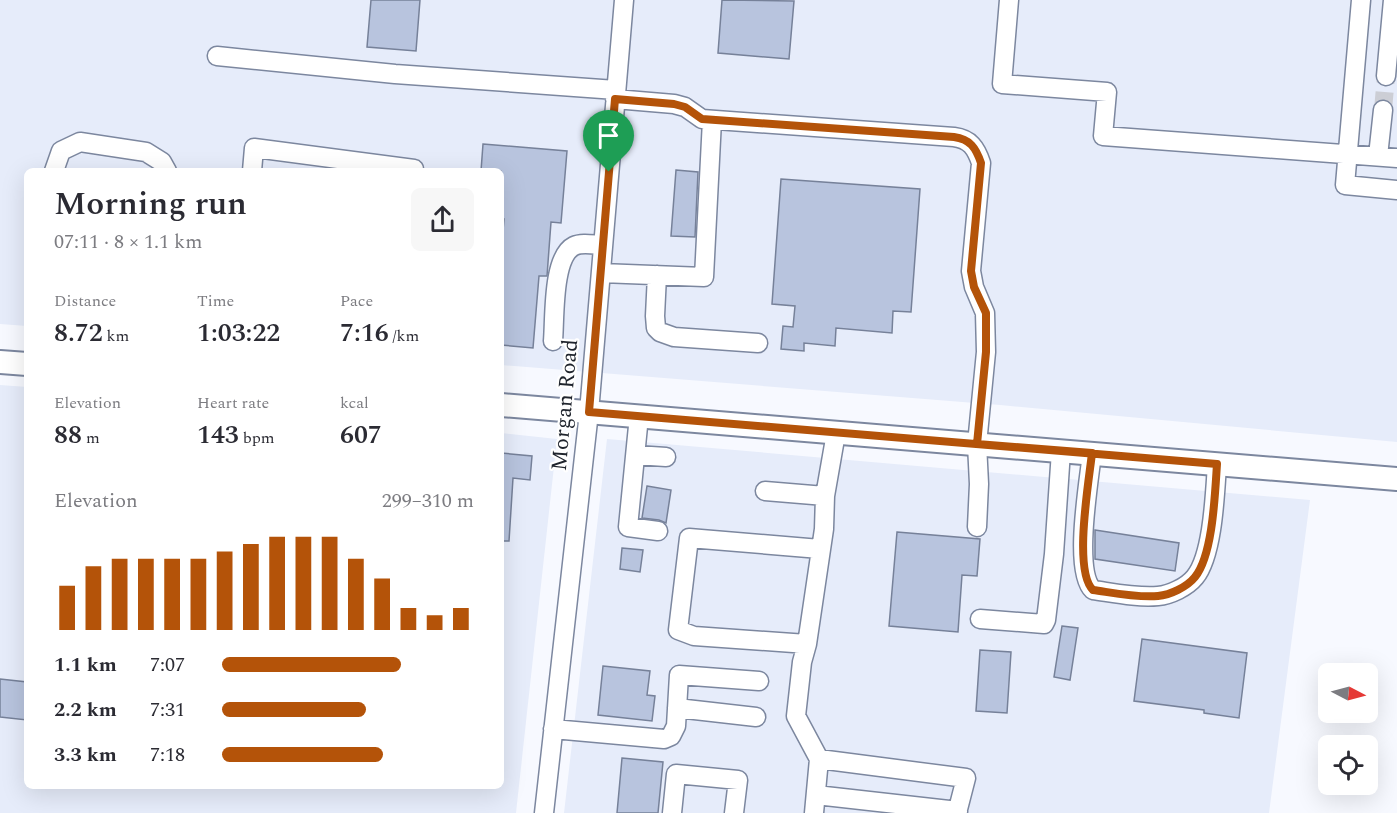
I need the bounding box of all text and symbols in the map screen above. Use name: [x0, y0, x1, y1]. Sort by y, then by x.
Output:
pin: [583, 110, 634, 172]
icon: arrive: [592, 119, 625, 152]
text: Morning run: [54, 179, 247, 229]
button: share: [411, 188, 474, 251]
text: 07:11 · 8 × 1.1 km: [54, 227, 202, 257]
text: Distance: [54, 289, 116, 313]
text: Time: [197, 289, 234, 313]
text: Pace: [340, 289, 373, 313]
text: 8.72: [54, 313, 103, 353]
text: 1:03:22: [197, 313, 280, 353]
text: 7:16: [340, 313, 389, 353]
text: km: [103, 324, 129, 348]
text: /km: [389, 324, 419, 348]
street label: Morgan Road: [543, 338, 587, 472]
text: Elevation: [54, 391, 121, 415]
text: Heart rate: [197, 391, 269, 415]
text: kcal: [340, 391, 369, 415]
text: 88: [54, 415, 82, 455]
text: 143: [197, 415, 239, 455]
text: 607: [340, 415, 382, 455]
text: m: [82, 426, 100, 450]
text: bpm: [239, 426, 275, 450]
text: Elevation: [54, 486, 138, 516]
text: 299–310 m: [382, 486, 474, 516]
text: 1.1 km: [54, 650, 117, 680]
text: 7:07: [150, 650, 185, 680]
north arrow: [1318, 663, 1378, 723]
map controls: [1318, 663, 1378, 795]
text: 2.2 km: [54, 695, 117, 725]
text: 7:31: [150, 695, 185, 725]
button: locate: [1318, 735, 1378, 795]
text: 3.3 km: [54, 740, 117, 770]
text: 7:18: [150, 740, 185, 770]

